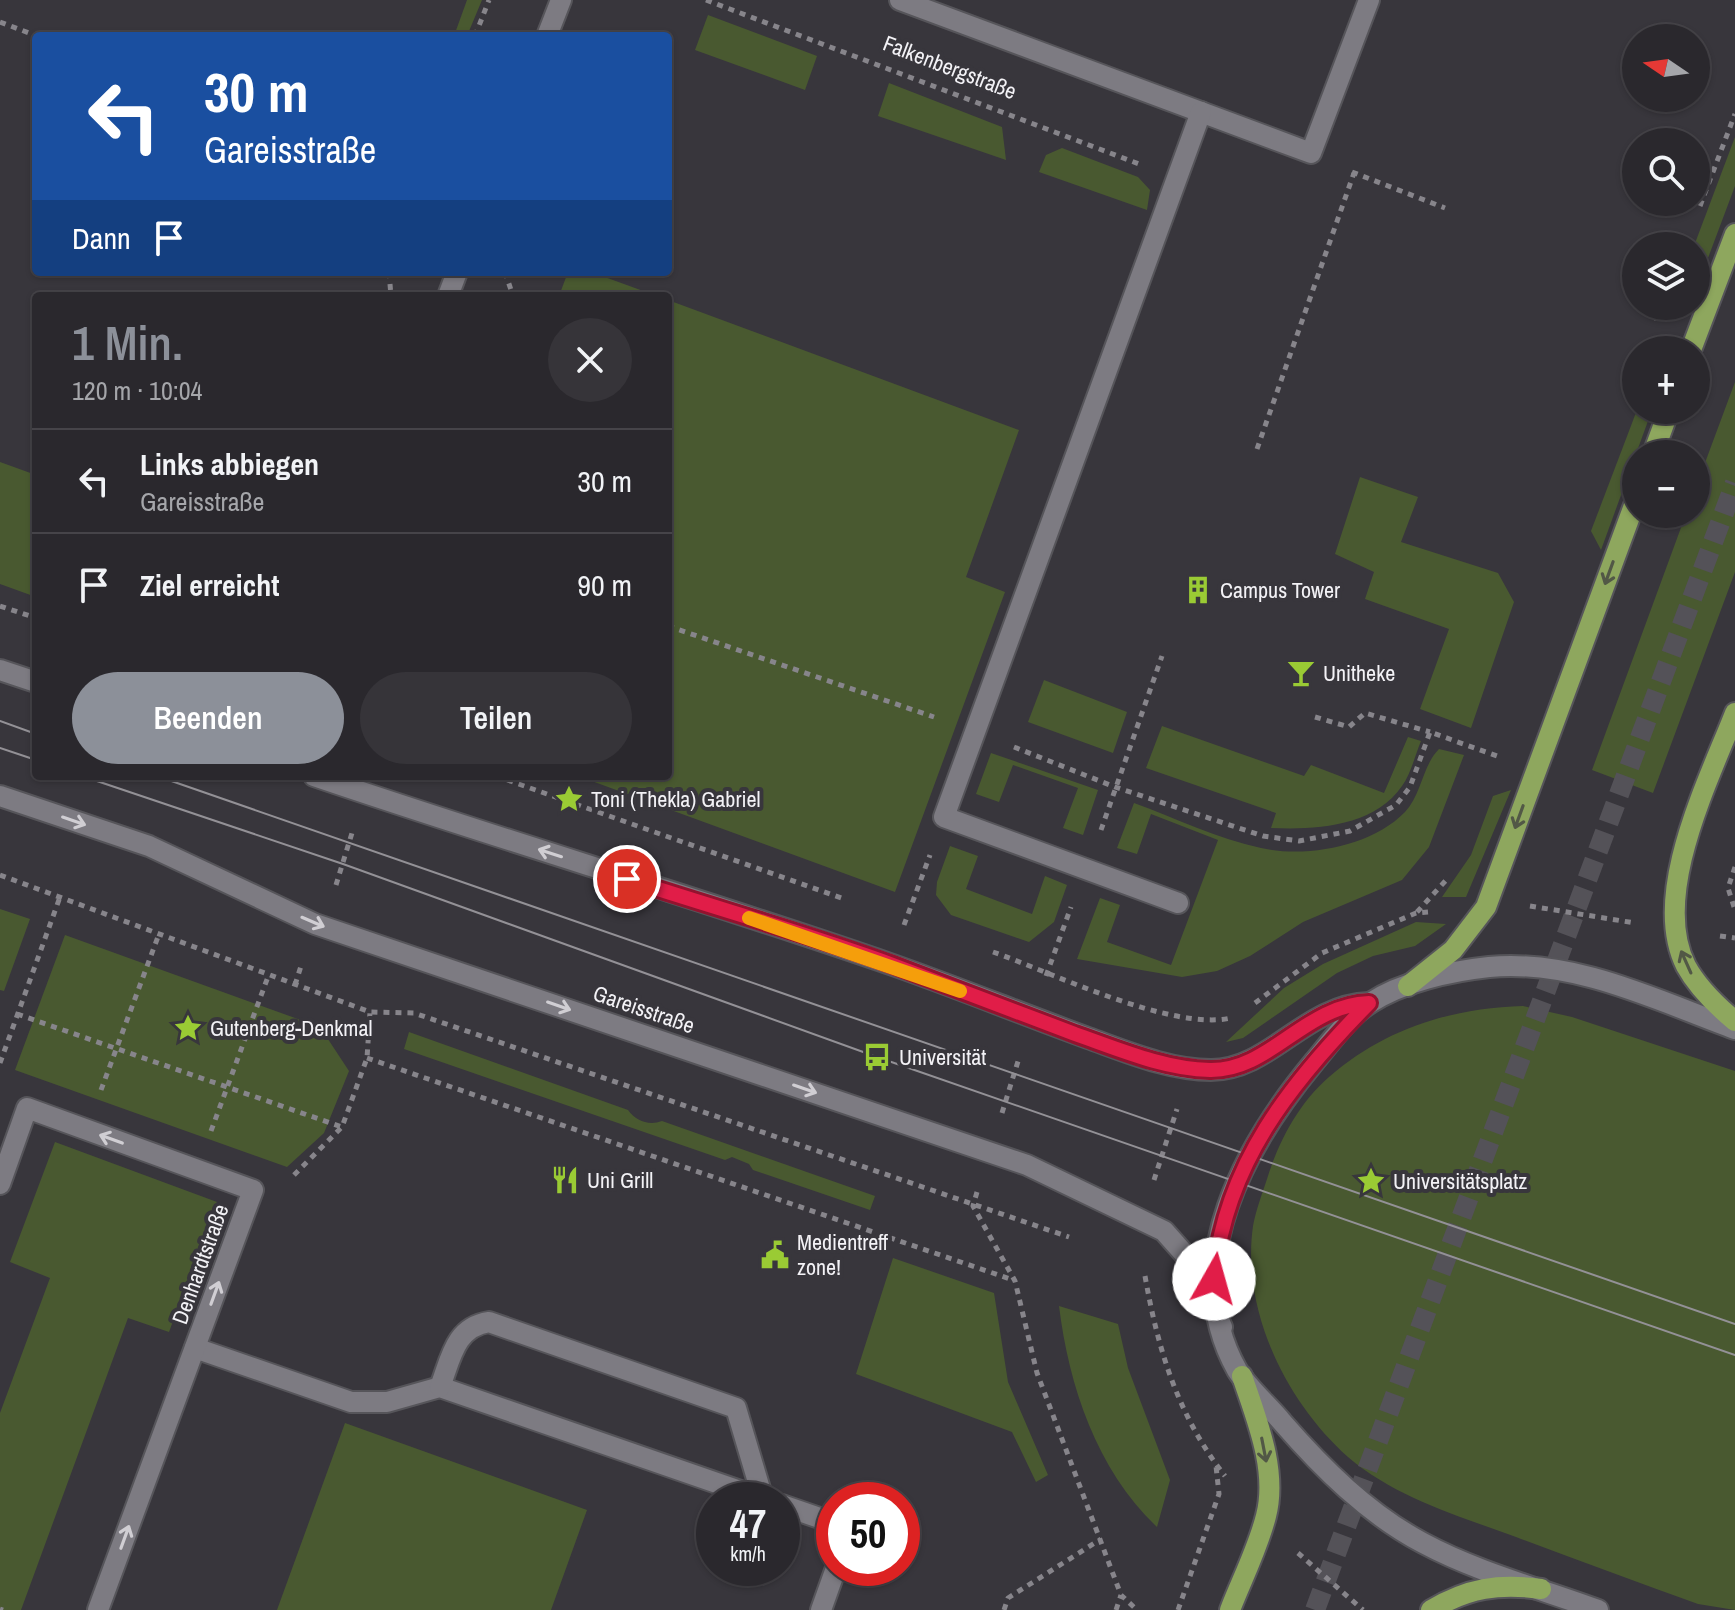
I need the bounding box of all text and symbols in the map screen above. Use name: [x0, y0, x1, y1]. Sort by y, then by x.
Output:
north arrow: [1622, 24, 1710, 112]
map controls: [1622, 24, 1710, 528]
street label: Falkenbergstraße: [879, 28, 1021, 106]
text: 30 m: [204, 54, 309, 129]
icon: left: [72, 64, 176, 168]
text: Gareisstraße: [204, 126, 376, 174]
button: search: [1622, 128, 1710, 216]
icon: arrive: [147, 216, 191, 260]
text: Dann: [72, 218, 131, 258]
button: layers: [1622, 232, 1710, 320]
text: 1 Min.: [72, 310, 183, 375]
button: close: [548, 318, 632, 402]
button: +: [1622, 336, 1710, 424]
text: 120 m · 10:04: [72, 373, 202, 408]
button: −: [1622, 440, 1710, 528]
text: Links abbiegen: [140, 444, 319, 484]
icon: left: [72, 459, 116, 503]
text: 30 m: [577, 461, 632, 501]
text: Gareisstraße: [140, 484, 264, 519]
one-way arrow: [1601, 560, 1615, 585]
icon: arrive: [72, 563, 116, 607]
text: Ziel erreicht: [140, 565, 279, 605]
text: 90 m: [577, 565, 632, 605]
building icon: Campus Tower: [1183, 575, 1213, 605]
place label: Campus Tower: [1220, 575, 1340, 605]
bar icon: Unitheke: [1286, 658, 1316, 688]
place label: Unitheke: [1323, 658, 1395, 688]
button: Beenden: [72, 672, 344, 764]
button: Teilen: [360, 672, 632, 764]
place icon: Toni (Thekla) Gabriel: [554, 784, 584, 814]
place label: Toni (Thekla) Gabriel: [591, 784, 760, 814]
one-way arrow: [1510, 804, 1525, 829]
one-way arrow: [61, 814, 86, 829]
one-way arrow: [537, 845, 562, 860]
pin: [593, 845, 661, 913]
icon: arrive: [605, 857, 649, 901]
one-way arrow: [300, 916, 325, 931]
one-way arrow: [1678, 950, 1693, 974]
street label: Gareisstraße: [589, 978, 699, 1040]
one-way arrow: [546, 999, 571, 1014]
place icon: Gutenberg-Denkmal: [173, 1013, 203, 1043]
place label: Gutenberg-Denkmal: [210, 1013, 372, 1043]
bus stop icon: Universität: [862, 1042, 892, 1072]
place label: Universität: [899, 1042, 986, 1072]
one-way arrow: [793, 1083, 818, 1098]
one-way arrow: [100, 1131, 124, 1145]
restaurant icon: Uni Grill: [550, 1165, 580, 1195]
place label: Uni Grill: [587, 1165, 653, 1195]
place icon: Universitätsplatz: [1356, 1166, 1386, 1196]
place label: Universitätsplatz: [1393, 1166, 1527, 1196]
street label: Denhardtstraße: [164, 1200, 236, 1328]
place label: Medientreff zone!: [797, 1227, 888, 1282]
position arrow: [1172, 1237, 1256, 1321]
public building icon: Medientreff zone!: [760, 1240, 790, 1270]
one-way arrow: [209, 1281, 224, 1306]
one-way arrow: [1257, 1437, 1272, 1463]
speed limit sign: 50: [816, 1482, 920, 1586]
text: 47: [730, 1497, 766, 1550]
one-way arrow: [119, 1525, 133, 1550]
text: km/h: [730, 1540, 766, 1567]

